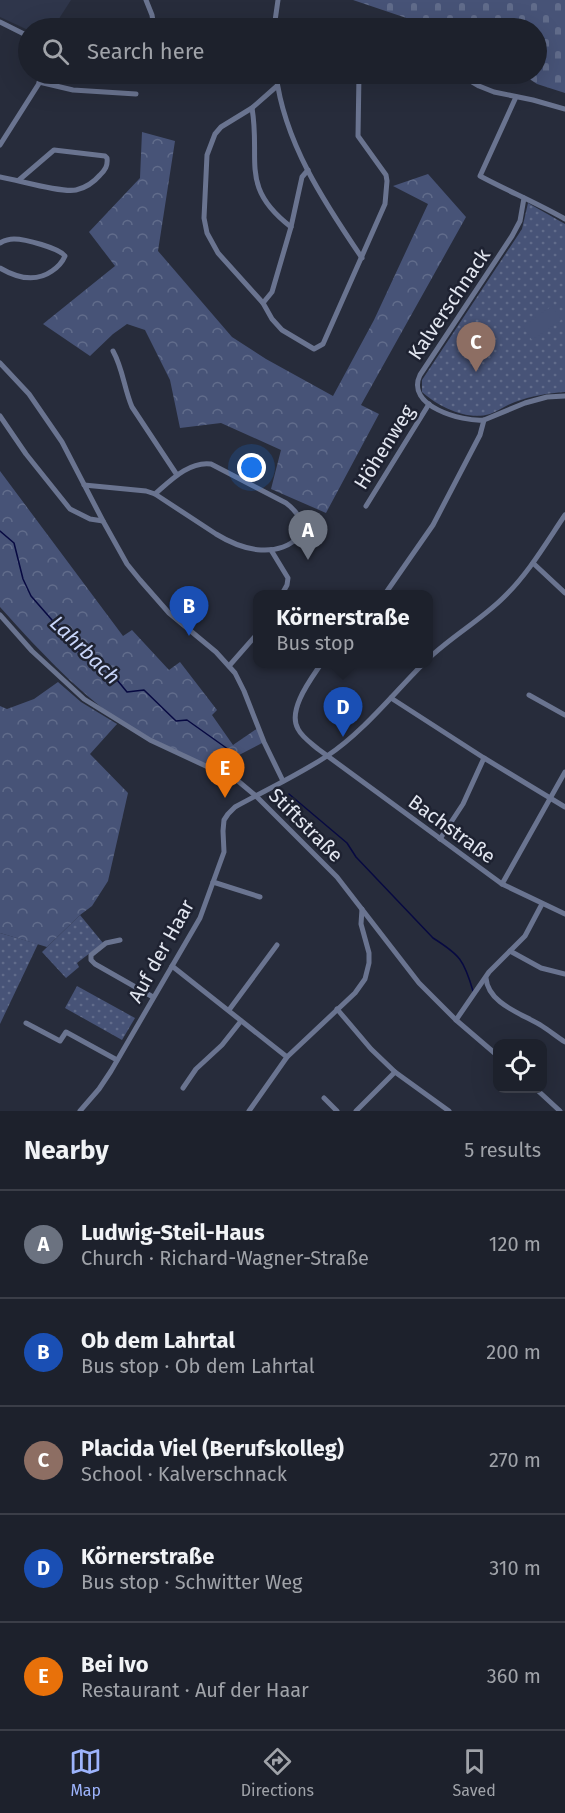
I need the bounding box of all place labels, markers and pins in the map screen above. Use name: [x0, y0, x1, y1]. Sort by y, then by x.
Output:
pin: C: [456, 322, 496, 372]
pin: A: [288, 510, 328, 560]
pin: B: [170, 586, 208, 636]
pin: D: [324, 688, 362, 737]
pin: E: [206, 748, 244, 798]

